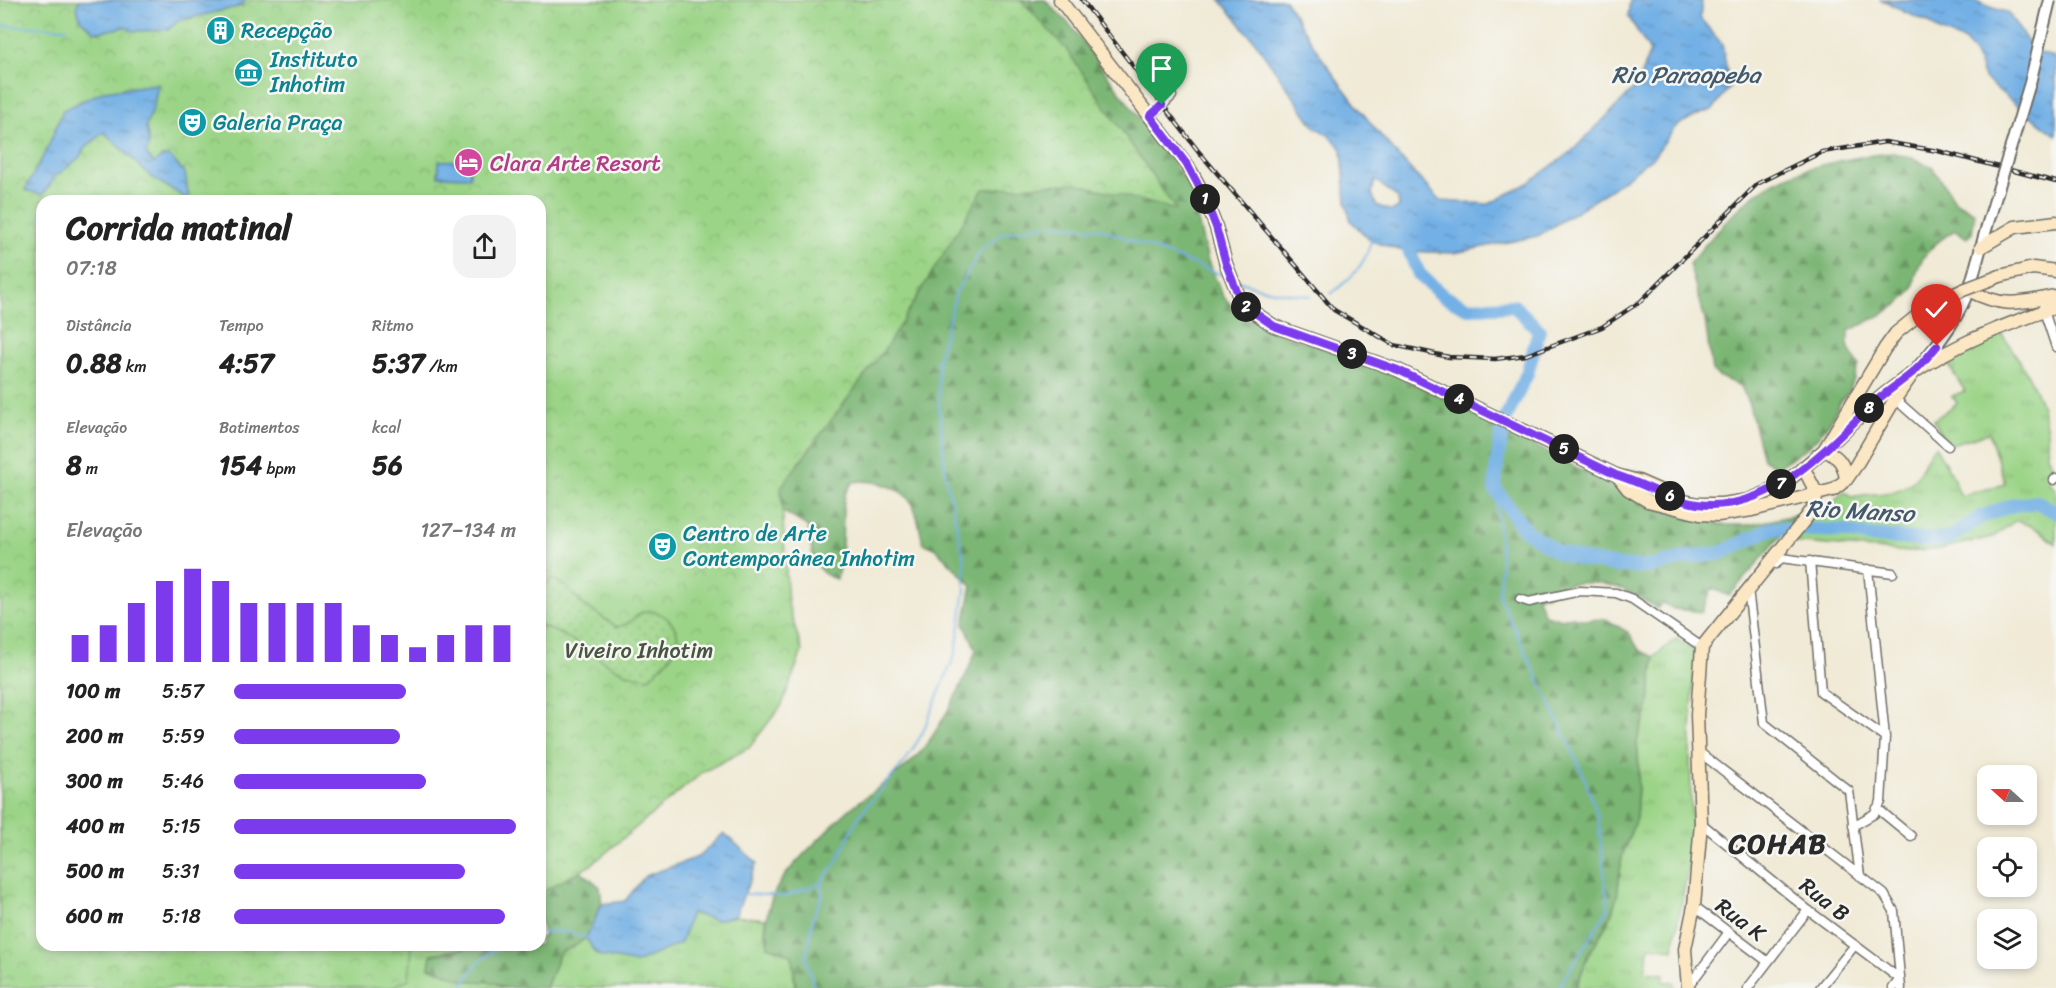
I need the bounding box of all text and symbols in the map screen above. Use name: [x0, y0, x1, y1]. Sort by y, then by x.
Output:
place label: Recepção: [241, 11, 333, 50]
building icon: Recepção: [204, 14, 236, 46]
place label: Instituto Inhotim: [269, 40, 358, 104]
pin: [1136, 43, 1187, 105]
icon: arrive: [1145, 52, 1178, 85]
water label: Rio Paraopeba: [1612, 54, 1762, 96]
museum icon: Instituto Inhotim: [233, 56, 265, 88]
place label: Galeria Praça: [213, 103, 343, 142]
theatre icon: Galeria Praça: [176, 106, 208, 138]
place label: Clara Arte Resort: [490, 144, 661, 183]
hotel icon: Clara Arte Resort: [453, 147, 485, 179]
pin: 1: [1190, 184, 1220, 214]
text: 1: [1202, 184, 1208, 213]
text: Corrida matinal: [66, 199, 291, 257]
button: share: [453, 215, 516, 278]
text: 07:18: [66, 251, 117, 286]
pin: [1911, 284, 1962, 346]
pin: 2: [1231, 292, 1261, 322]
text: 2: [1241, 292, 1251, 321]
icon: check: [1920, 293, 1953, 326]
text: Distância: [66, 311, 132, 340]
text: Tempo: [219, 311, 264, 340]
text: Ritmo: [372, 311, 414, 340]
pin: 3: [1337, 339, 1367, 369]
text: 3: [1348, 339, 1356, 368]
text: 0.88: [66, 340, 122, 386]
text: 4:57: [219, 340, 274, 386]
text: 5:37: [372, 340, 425, 386]
text: km: [122, 352, 147, 381]
text: /km: [425, 352, 458, 381]
pin: 4: [1444, 384, 1474, 414]
text: 4: [1454, 384, 1464, 413]
pin: 8: [1854, 393, 1884, 423]
text: 8: [1864, 393, 1874, 422]
text: Elevação: [66, 413, 127, 442]
text: Batimentos: [219, 413, 300, 442]
text: kcal: [372, 413, 401, 442]
pin: 5: [1549, 434, 1579, 464]
text: 5: [1559, 434, 1569, 463]
text: 8: [66, 442, 82, 488]
text: 154: [219, 442, 262, 488]
text: 56: [372, 442, 403, 488]
text: m: [82, 454, 98, 483]
text: bpm: [262, 454, 296, 483]
pin: 7: [1766, 469, 1796, 499]
text: 7: [1776, 469, 1786, 498]
pin: 6: [1655, 481, 1685, 511]
text: 6: [1665, 481, 1675, 510]
water label: Rio Manso: [1805, 487, 1917, 535]
text: Elevação: [66, 513, 142, 548]
text: 127–134 m: [421, 513, 516, 548]
place label: Centro de Arte Contemporânea Inhotim: [683, 514, 915, 578]
theatre icon: Centro de Arte Contemporânea Inhotim: [646, 530, 678, 562]
park label: Viveiro Inhotim: [565, 631, 713, 670]
text: 100 m: [66, 674, 120, 709]
text: 5:57: [162, 674, 204, 709]
text: 200 m: [66, 719, 123, 754]
text: 5:59: [162, 719, 205, 754]
text: 300 m: [66, 764, 123, 799]
text: 5:46: [162, 764, 204, 799]
north arrow: [1977, 765, 2037, 825]
map controls: [1977, 765, 2037, 969]
text: 400 m: [66, 809, 124, 844]
text: 5:15: [162, 809, 201, 844]
district label: COHAB: [1728, 819, 1827, 868]
button: locate: [1977, 837, 2037, 897]
text: 500 m: [66, 854, 124, 889]
text: 5:31: [162, 854, 200, 889]
street label: Rua B: [1791, 867, 1859, 932]
street label: Rua K: [1707, 887, 1775, 952]
text: 600 m: [66, 899, 123, 934]
text: 5:18: [162, 899, 201, 934]
button: layers: [1977, 909, 2037, 969]

